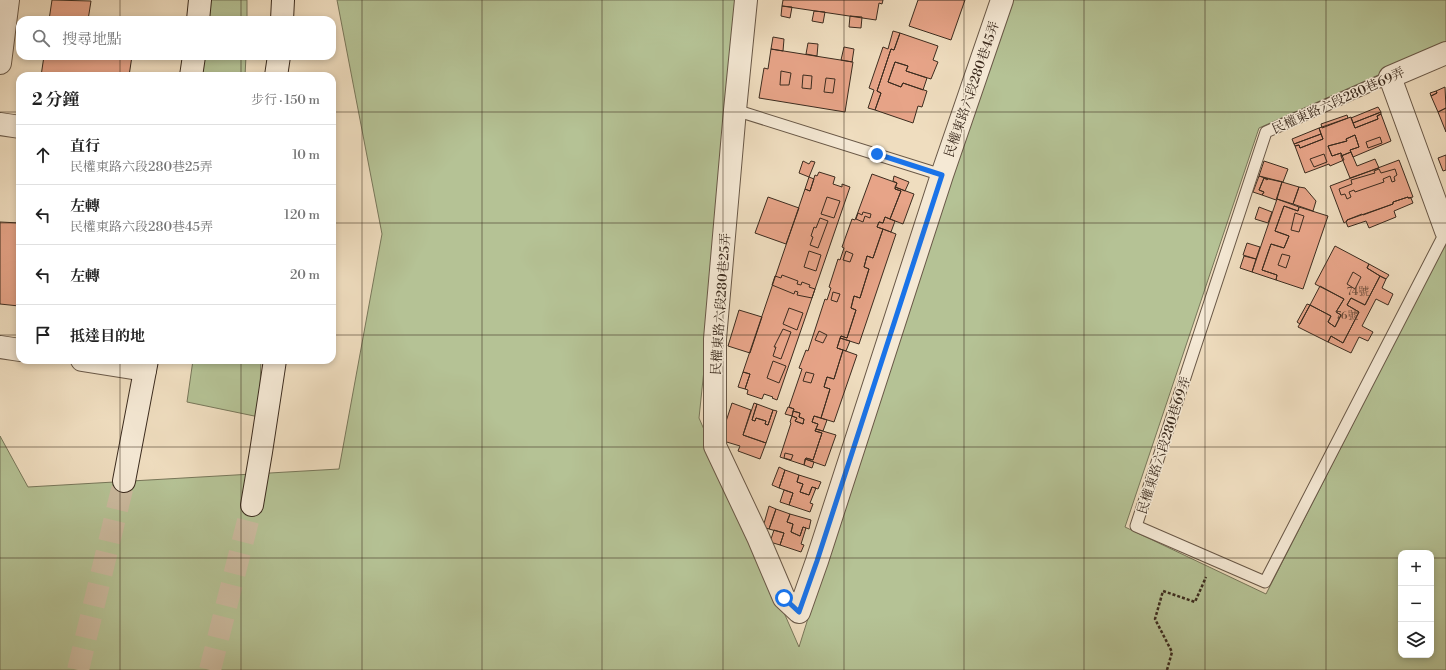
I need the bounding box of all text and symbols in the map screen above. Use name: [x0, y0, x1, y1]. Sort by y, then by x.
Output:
search box: [16, 16, 336, 60]
street label: 民權東路六段280巷45弄: [941, 19, 1003, 159]
icon: search: [30, 27, 52, 49]
text: 搜尋地點: [62, 30, 122, 49]
street label: 民權東路六段280巷69弄: [1269, 64, 1407, 137]
text: 2 分鐘: [32, 89, 79, 111]
text: 步行 · 150 m: [251, 92, 320, 108]
text: 直行: [70, 137, 100, 156]
icon: ahead: [32, 144, 54, 166]
route end: [868, 145, 886, 163]
text: 10 m: [292, 147, 320, 163]
text: 民權東路六段280巷25弄: [70, 159, 213, 175]
text: 左轉: [70, 197, 100, 216]
icon: left: [32, 204, 54, 226]
text: 120 m: [284, 207, 320, 223]
text: 民權東路六段280巷45弄: [70, 219, 213, 235]
street label: 民權東路六段280巷25弄: [708, 232, 734, 376]
icon: left: [32, 264, 54, 286]
text: 左轉: [70, 267, 100, 286]
text: 20 m: [290, 267, 320, 283]
house number: 74號: [1347, 285, 1369, 299]
house number: 76號: [1336, 309, 1358, 323]
icon: arrive: [32, 324, 54, 346]
text: 抵達目的地: [70, 327, 145, 346]
street label: 民權東路六段280巷69弄: [1134, 374, 1194, 516]
map controls: [1398, 550, 1434, 658]
button: +: [1398, 550, 1434, 586]
button: −: [1398, 586, 1434, 622]
route start: [775, 589, 793, 607]
button: layers: [1398, 622, 1434, 658]

